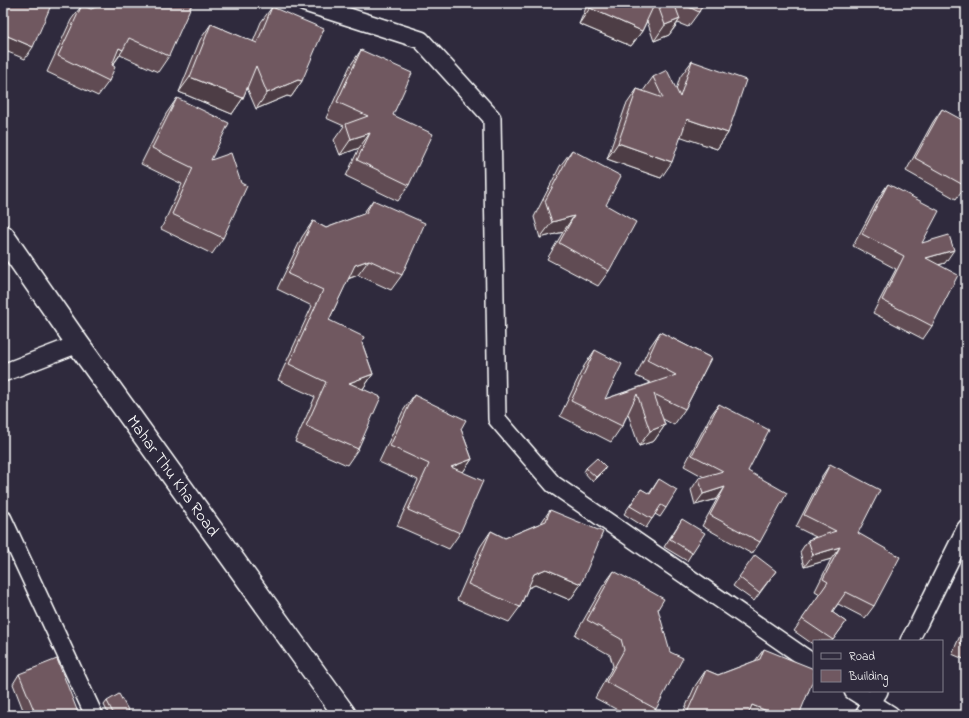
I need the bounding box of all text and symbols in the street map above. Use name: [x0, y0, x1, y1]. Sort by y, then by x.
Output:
street label: Mahar Thu Kha Road: [120, 410, 226, 542]
legend: [813, 640, 943, 692]
text: Road: [849, 648, 875, 666]
text: Building: [848, 668, 888, 687]

